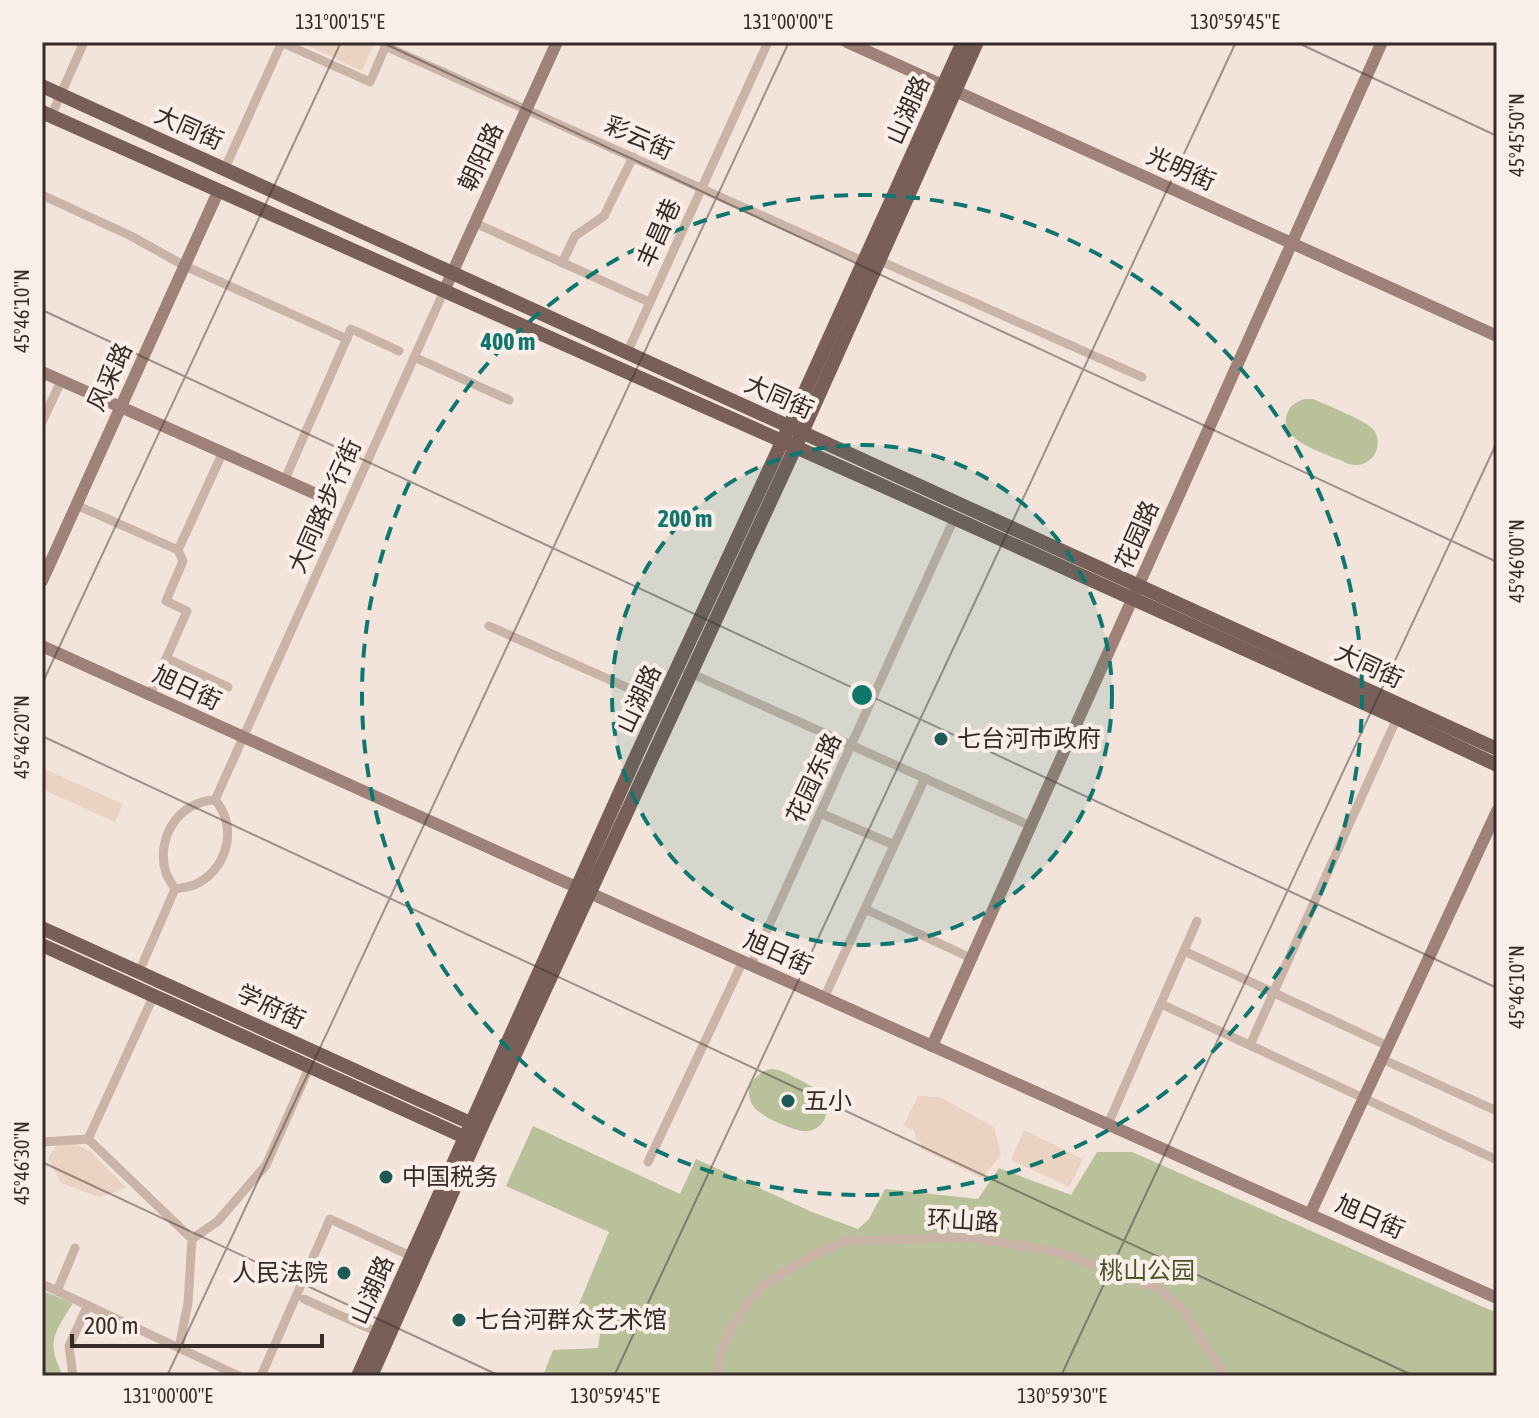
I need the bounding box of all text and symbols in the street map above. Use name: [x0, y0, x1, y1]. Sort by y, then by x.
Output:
text: 131°00'15"E: [295, 10, 385, 33]
text: 131°00'00"E: [743, 10, 833, 33]
text: 130°59'45"E: [1190, 10, 1280, 33]
street label: 山湖路: [881, 71, 935, 148]
text: 45°45'50"N: [1505, 93, 1528, 177]
street label: 大同街: [151, 101, 228, 155]
street label: 彩云街: [601, 111, 678, 165]
street label: 朝阳路: [453, 118, 508, 195]
street label: 光明街: [1143, 142, 1220, 196]
street label: 丰昌巷: [632, 194, 686, 271]
text: 45°46'10"N: [10, 269, 33, 353]
text: 400 m: [480, 328, 535, 355]
street label: 风采路: [82, 338, 137, 415]
street label: 大同街: [741, 370, 818, 424]
street label: 大同路步行街: [283, 435, 366, 577]
street label: 花园路: [1110, 496, 1164, 573]
text: 200 m: [658, 505, 712, 532]
text: 45°46'00"N: [1505, 519, 1528, 603]
street label: 大同街: [1331, 638, 1408, 693]
street label: 旭日街: [149, 660, 226, 715]
street label: 山湖路: [611, 660, 666, 737]
centre of rings: [848, 681, 876, 709]
text: 45°46'20"N: [10, 695, 33, 779]
place label: 七台河市政府: [957, 725, 1101, 752]
street label: 花园东路: [781, 729, 846, 827]
marker: 七台河市政府: [932, 730, 950, 748]
street label: 旭日街: [740, 926, 817, 980]
text: 45°46'10"N: [1505, 945, 1528, 1029]
street label: 学府街: [233, 979, 310, 1034]
place label: 五小: [804, 1087, 852, 1114]
marker: 五小: [779, 1092, 797, 1110]
text: 45°46'30"N: [10, 1121, 33, 1205]
place label: 中国税务: [402, 1163, 498, 1190]
marker: 中国税务: [377, 1168, 395, 1186]
street label: 旭日街: [1332, 1190, 1409, 1244]
street label: 环山路: [926, 1205, 1000, 1236]
street label: 山湖路: [345, 1251, 399, 1328]
park label: 桃山公园: [1099, 1257, 1195, 1284]
place label: 人民法院: [232, 1259, 328, 1286]
marker: 人民法院: [335, 1264, 353, 1282]
scale bar: [72, 1298, 322, 1348]
place label: 七台河群众艺术馆: [475, 1306, 667, 1333]
marker: 七台河群众艺术馆: [450, 1311, 468, 1329]
text: 200 m: [84, 1312, 138, 1339]
text: 131°00'00"E: [123, 1384, 213, 1407]
text: 130°59'45"E: [570, 1384, 660, 1407]
text: 130°59'30"E: [1017, 1384, 1107, 1407]

